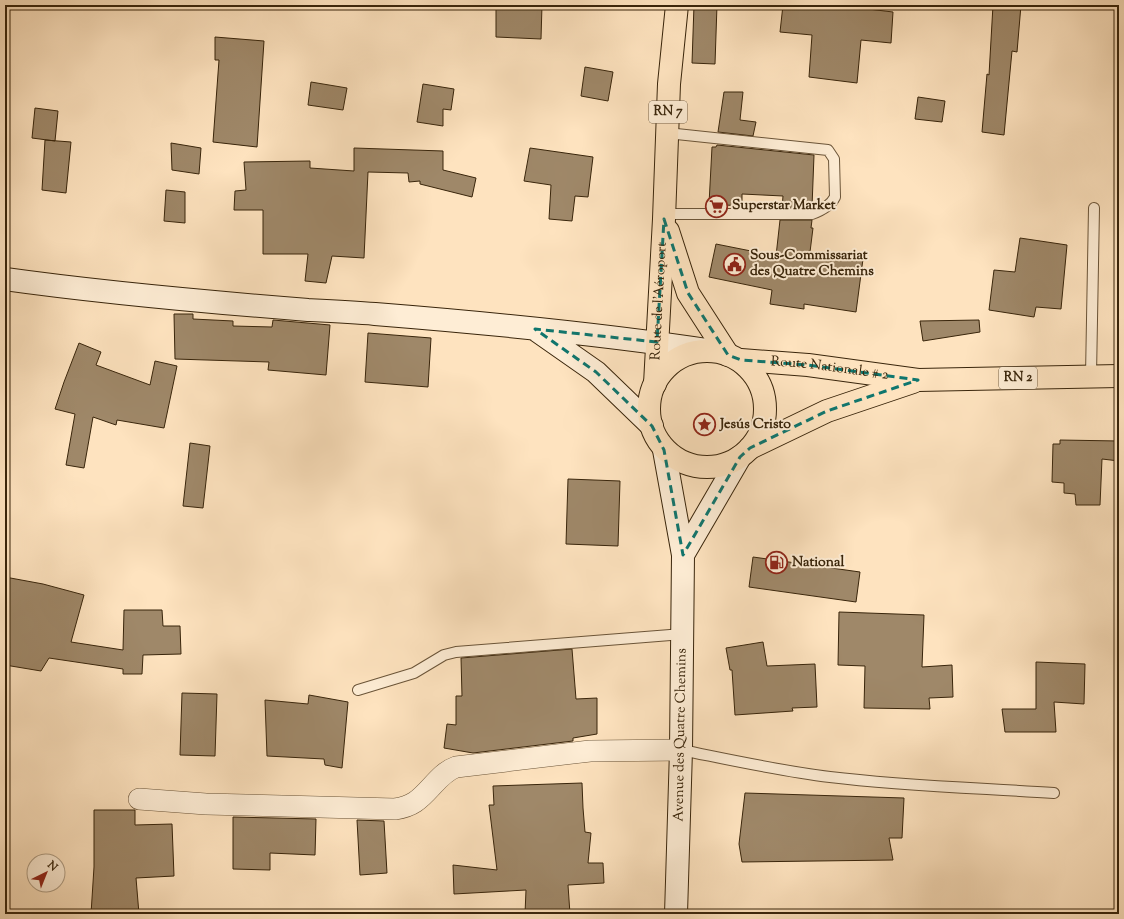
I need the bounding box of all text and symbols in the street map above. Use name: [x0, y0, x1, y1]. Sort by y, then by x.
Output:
road number: RN 7: [649, 101, 687, 123]
supermarket icon: Superstar Market: [704, 193, 730, 219]
place label: Superstar Market: [732, 196, 836, 216]
street label: Route de l’Aéroport: [646, 241, 673, 361]
place label: Sous-Commissariat des Quatre Chemins: [750, 246, 874, 282]
public building icon: Sous-Commissariat des Quatre Chemins: [722, 251, 748, 277]
street label: Route Nationale # 2: [770, 352, 890, 386]
road number: RN 2: [999, 367, 1037, 389]
place icon: Jesús Cristo: [691, 412, 717, 438]
place label: Jesús Cristo: [719, 415, 791, 435]
fuel station icon: National: [763, 550, 789, 576]
place label: National: [792, 553, 844, 573]
street label: Avenue des Quatre Chemins: [669, 648, 693, 822]
north arrow: [26, 853, 66, 893]
text: N: [43, 857, 61, 875]

